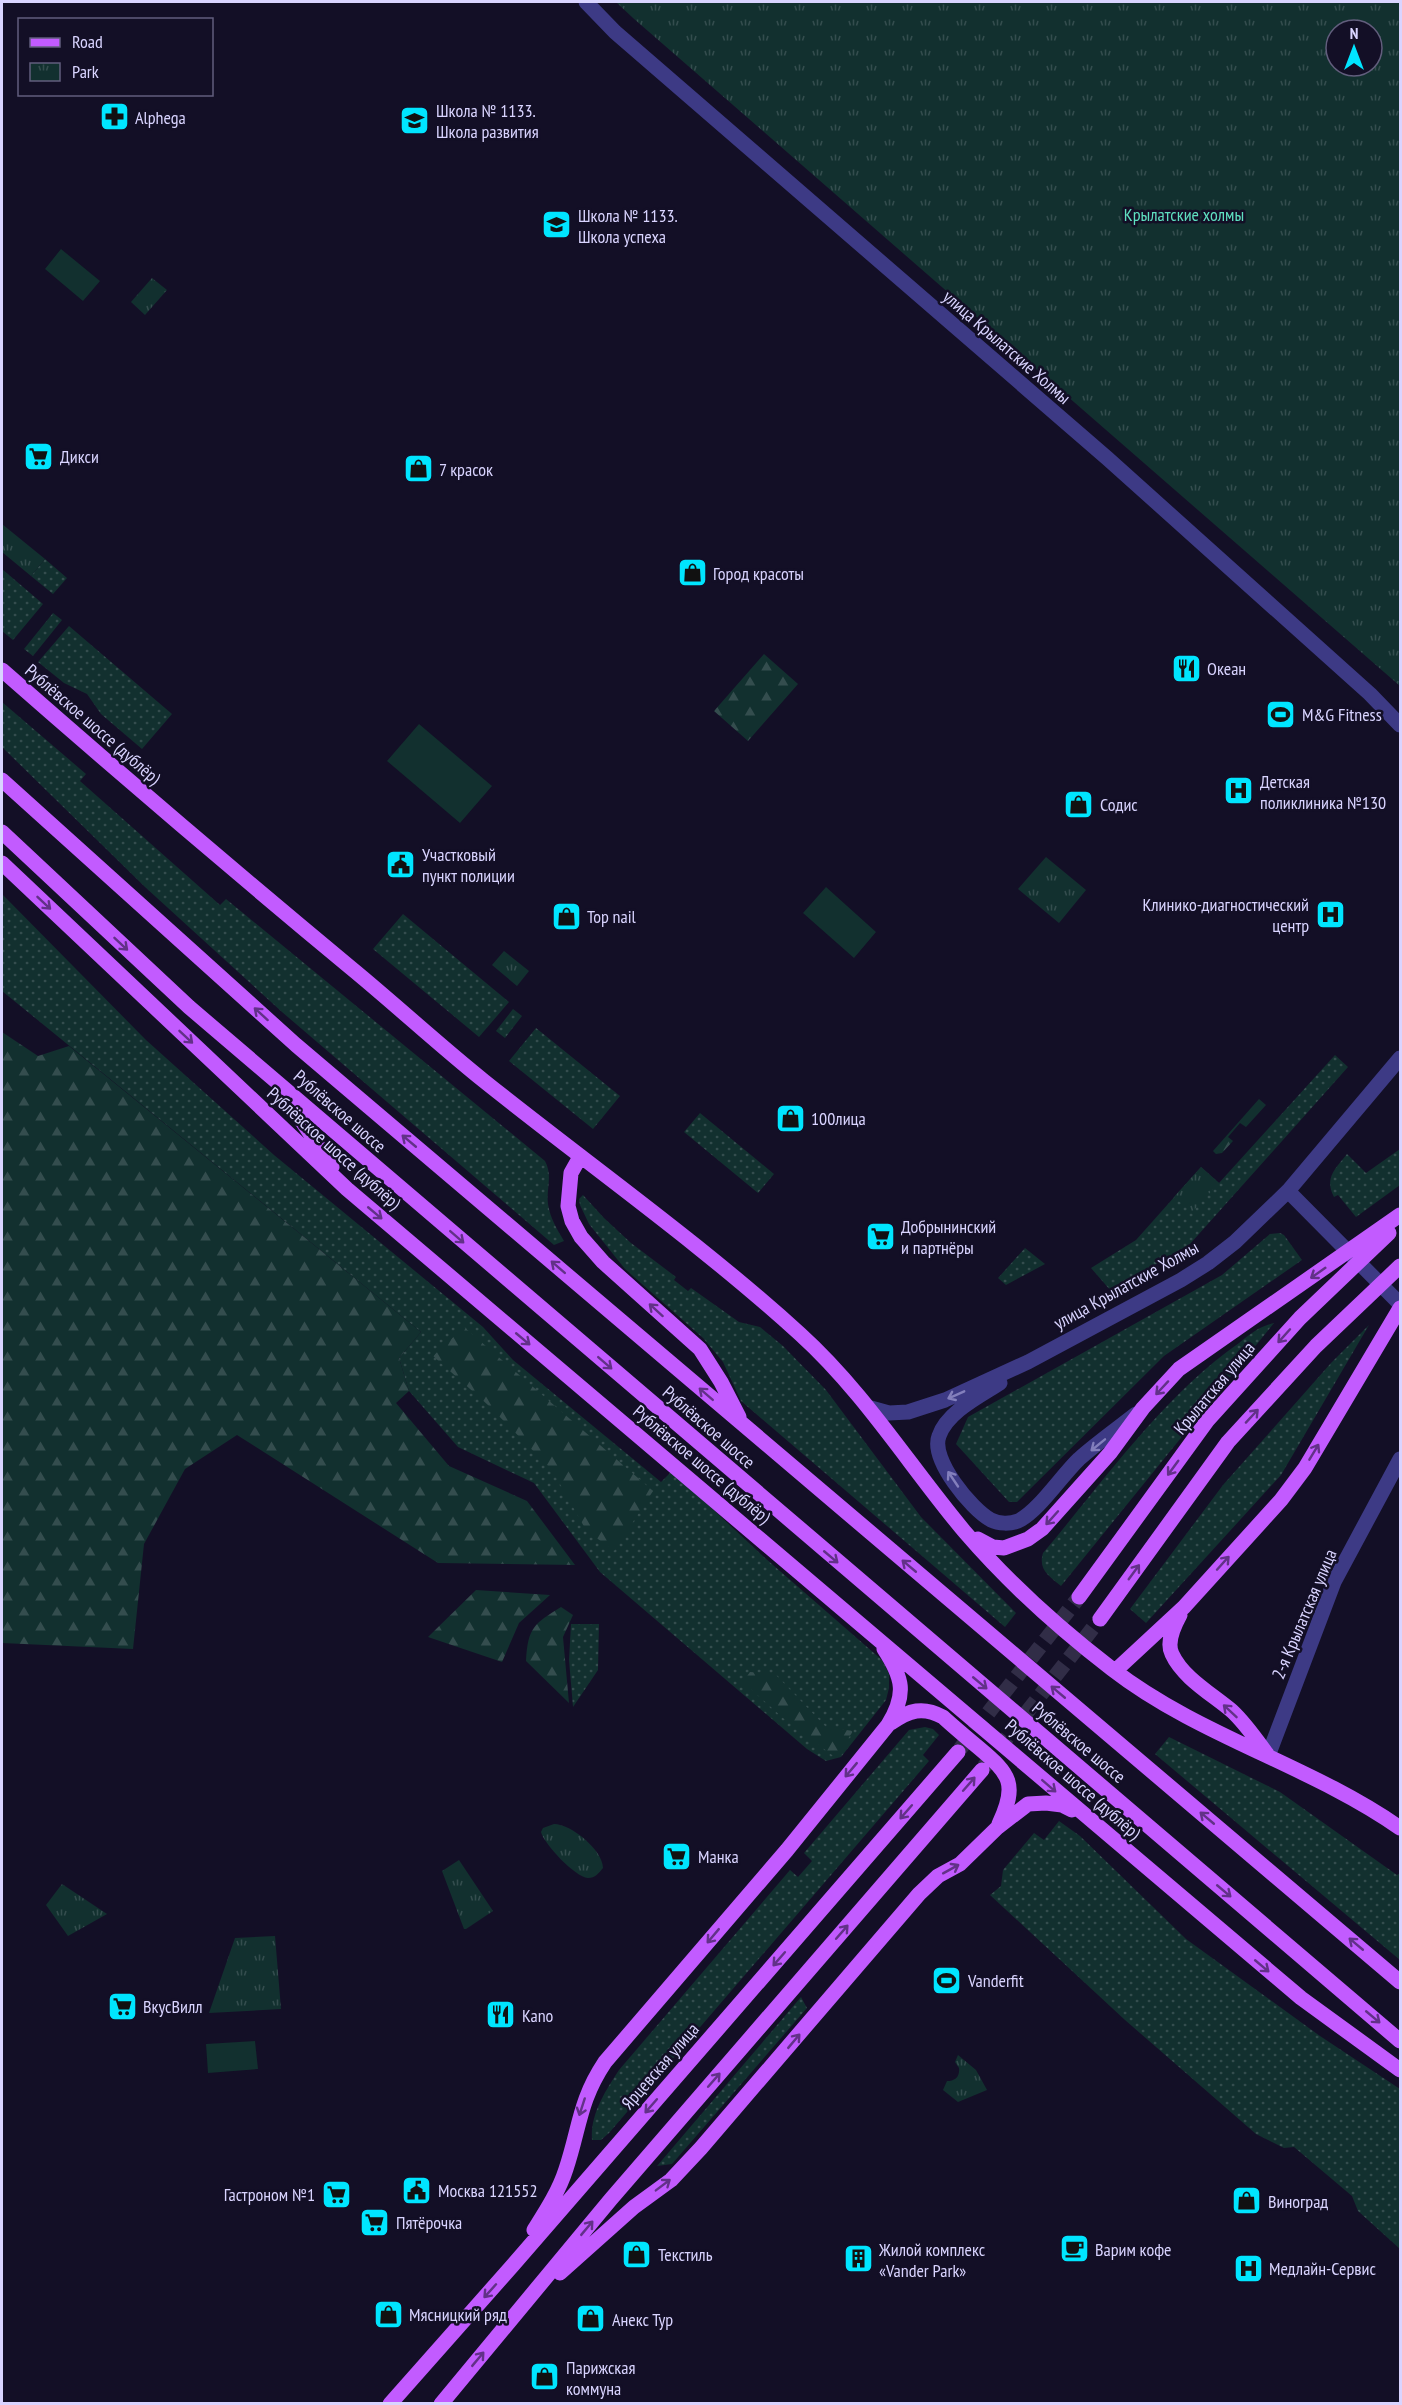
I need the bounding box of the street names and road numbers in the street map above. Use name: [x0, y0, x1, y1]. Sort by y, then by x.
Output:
street label: улица Крылатские Холмы: [938, 285, 1076, 409]
street label: Рублёвское шоссе (дублёр): [20, 659, 166, 790]
street label: Рублёвское шоссе: [289, 1065, 391, 1157]
street label: Рублёвское шоссе (дублёр): [262, 1082, 406, 1215]
street label: улица Крылатские Холмы: [1050, 1236, 1202, 1334]
street label: Крылатская улица: [1168, 1337, 1260, 1439]
street label: Рублёвское шоссе: [658, 1381, 760, 1473]
street label: Рублёвское шоссе (дублёр): [629, 1400, 776, 1529]
street label: 2-я Крылатская улица: [1266, 1546, 1342, 1682]
street label: Рублёвское шоссе: [1028, 1696, 1130, 1788]
street label: Рублёвское шоссе (дублёр): [1000, 1714, 1146, 1845]
street label: Ярцевская улица: [616, 2018, 704, 2114]

